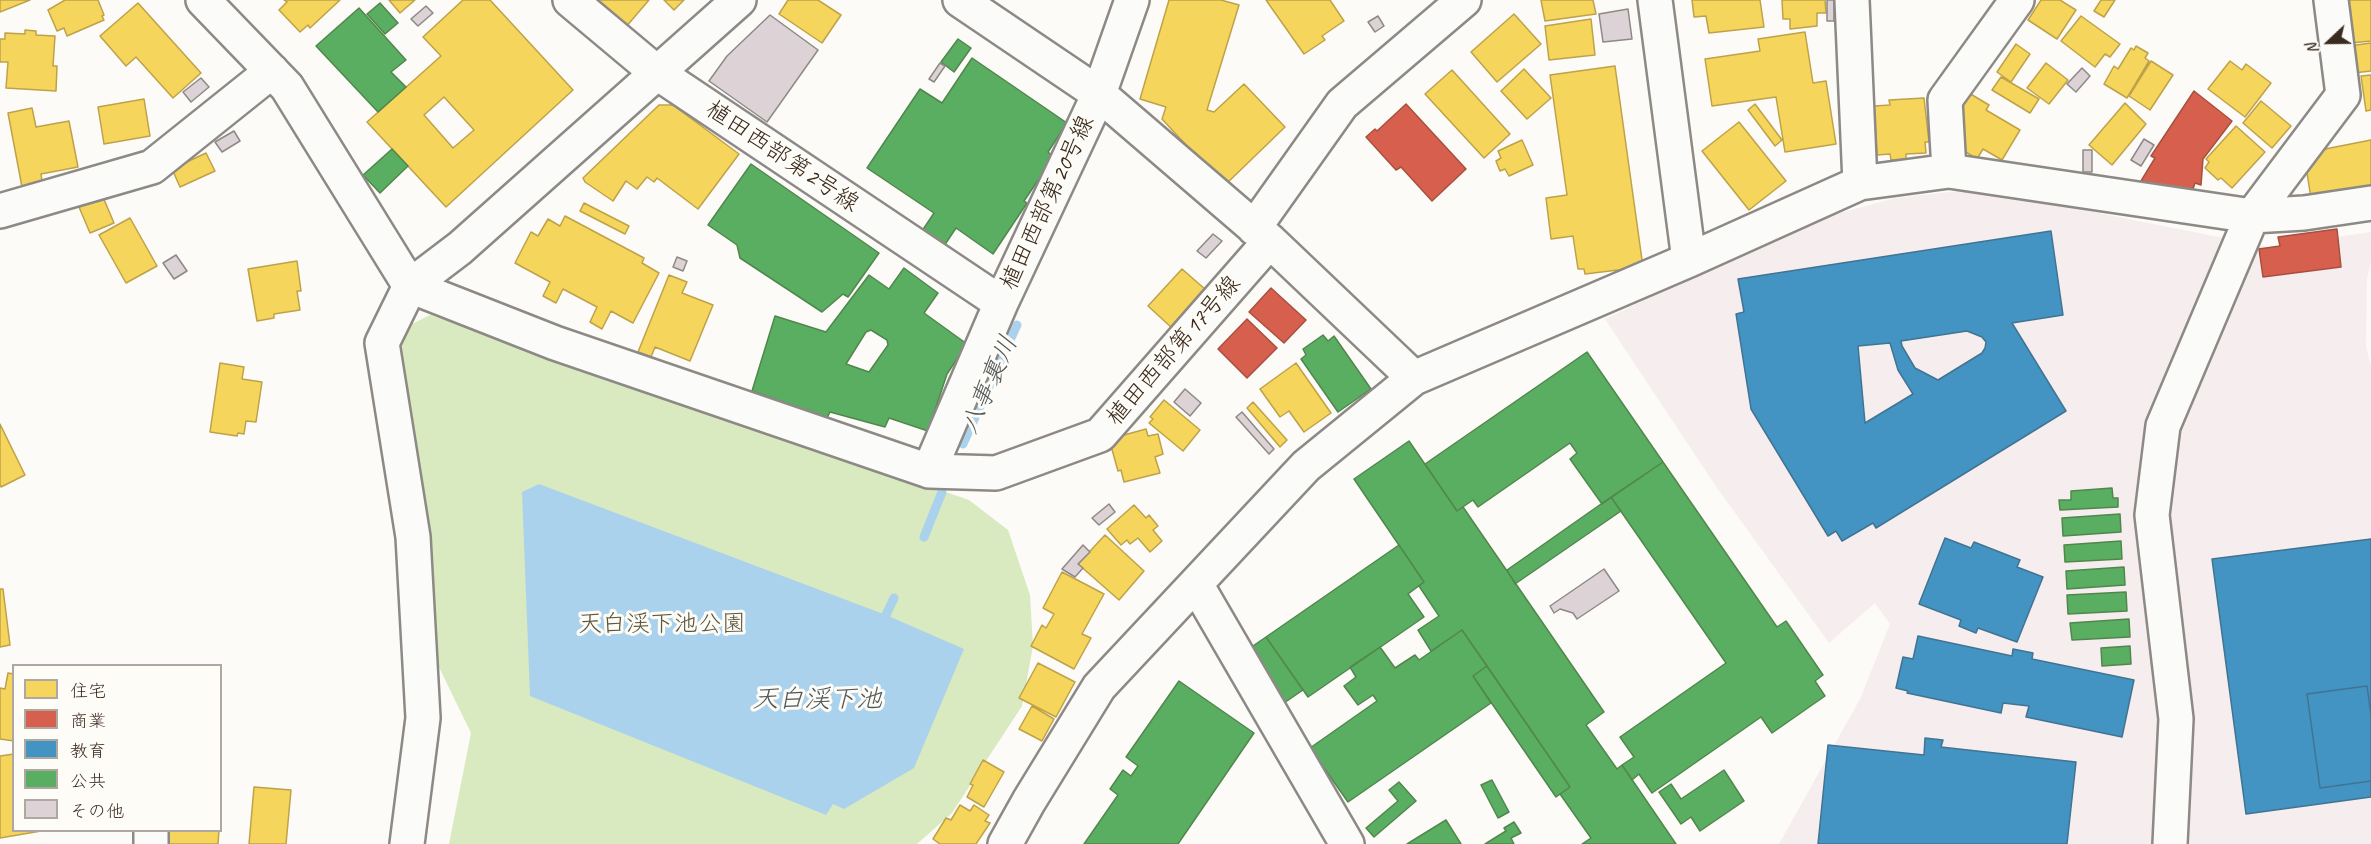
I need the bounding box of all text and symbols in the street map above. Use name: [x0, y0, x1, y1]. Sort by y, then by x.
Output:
north arrow: [2299, 12, 2359, 72]
text: N: [2301, 40, 2323, 57]
street label: 植田西部第2号線: [700, 95, 864, 219]
street label: 植田西部第20号線: [995, 111, 1101, 295]
street label: 植田西部第17号線: [1101, 270, 1247, 432]
water label: 八事裏川: [955, 331, 1025, 439]
park label: 天白渓下池公園: [578, 611, 746, 639]
legend: [12, 664, 222, 832]
text: 住宅: [70, 680, 106, 702]
water label: 天白渓下池: [752, 684, 882, 716]
text: 商業: [70, 710, 106, 732]
text: 教育: [70, 740, 106, 762]
text: 公共: [70, 770, 106, 792]
text: その他: [70, 800, 124, 822]

